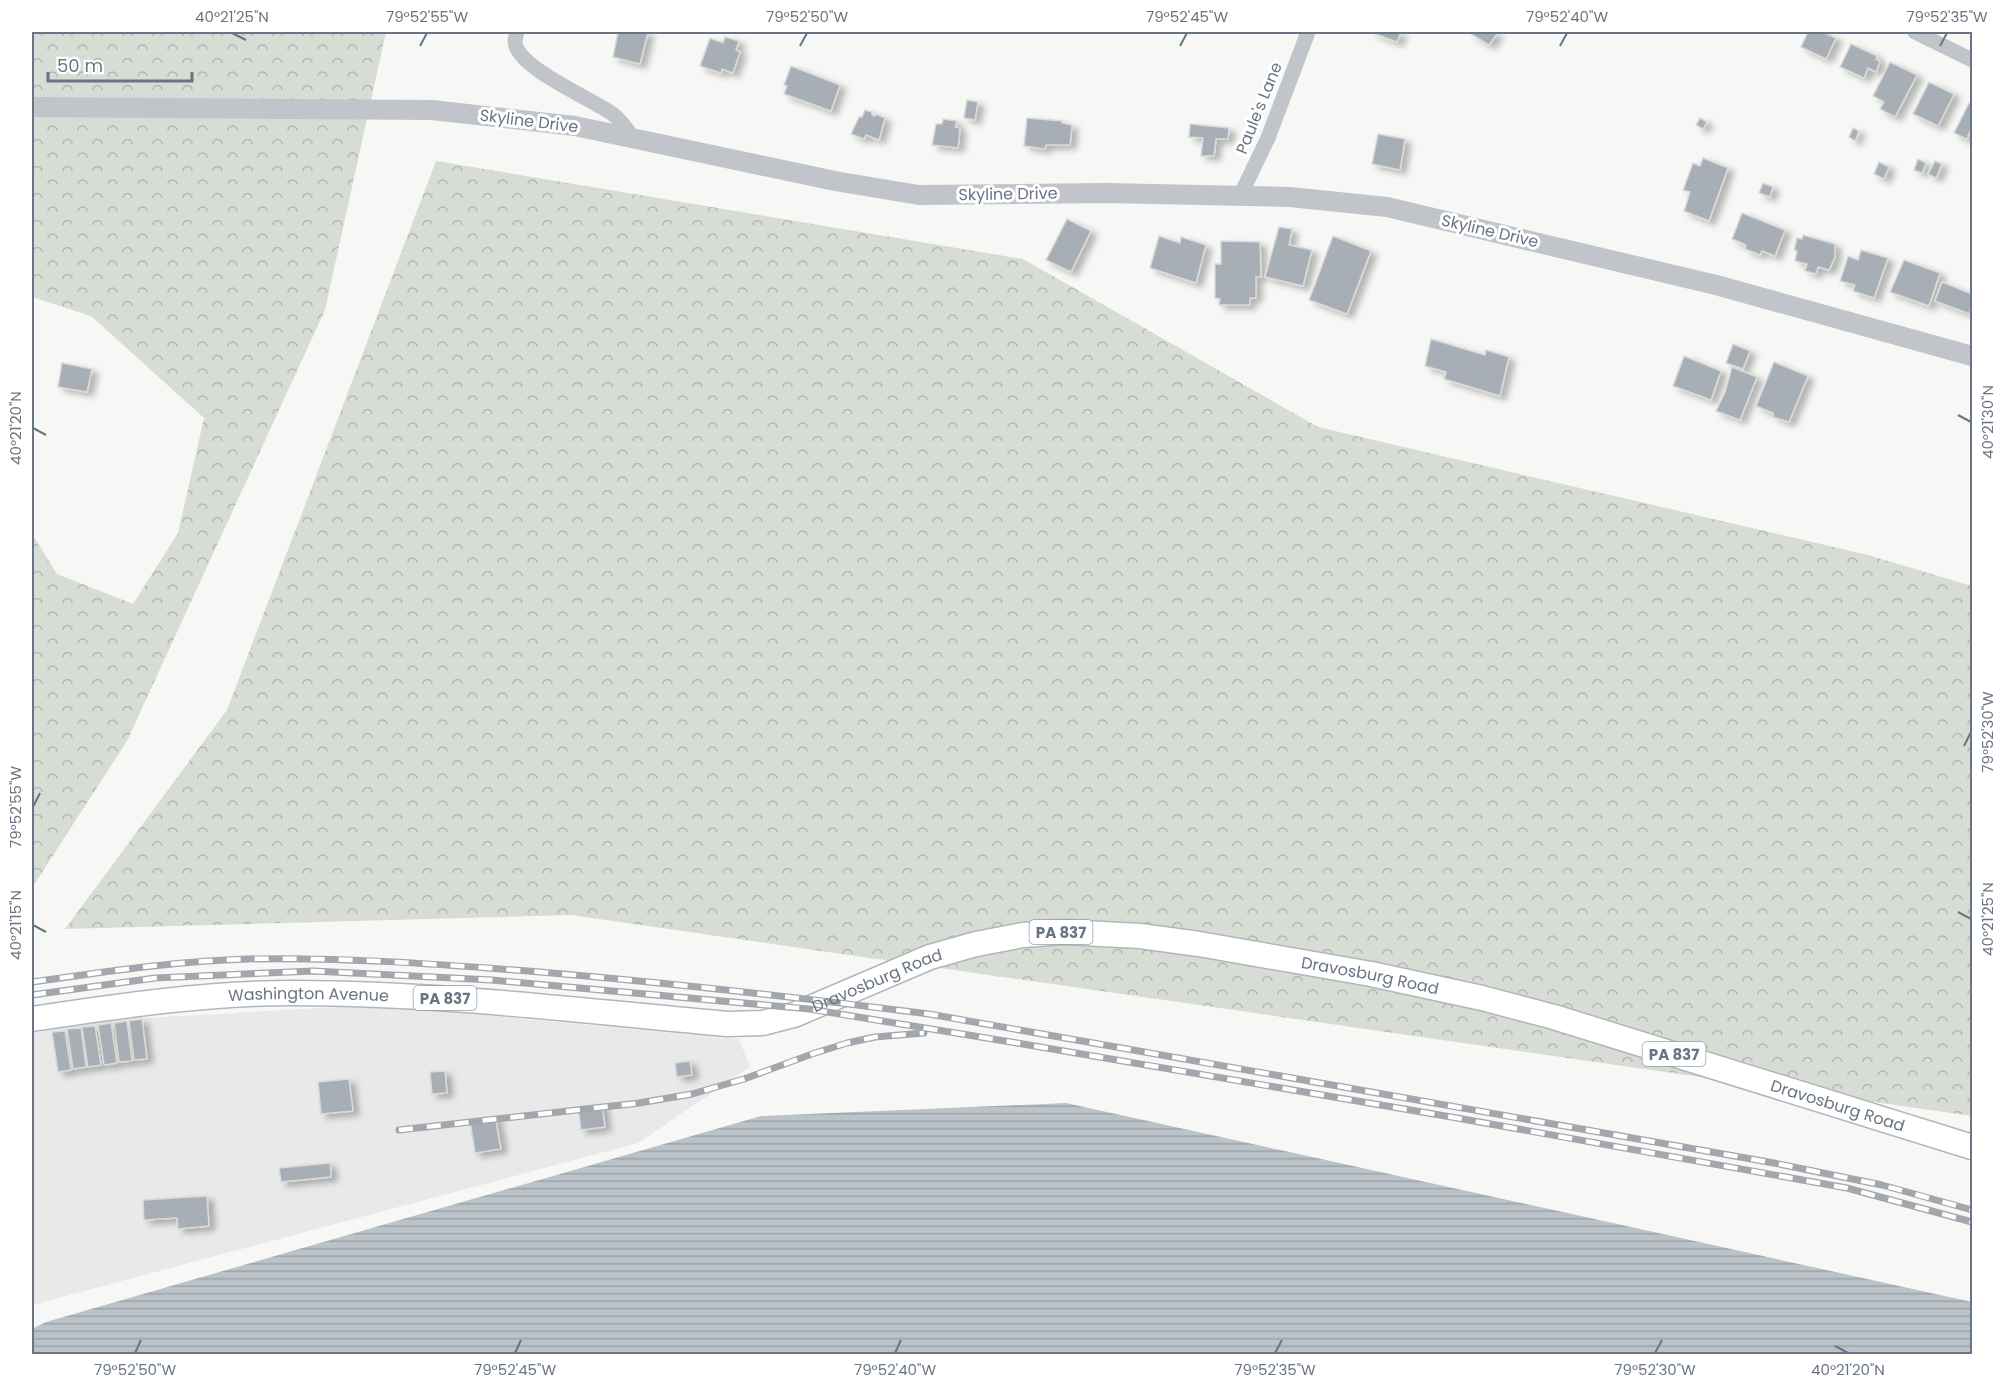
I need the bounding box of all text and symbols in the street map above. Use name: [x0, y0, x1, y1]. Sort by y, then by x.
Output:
text: 40°21'25"N: [195, 6, 269, 27]
text: 79°52'55"W: [386, 6, 468, 27]
text: 79°52'50"W: [766, 6, 848, 27]
text: 79°52'45"W: [1146, 6, 1228, 27]
text: 79°52'40"W: [1526, 6, 1608, 27]
text: 79°52'35"W: [1906, 6, 1988, 27]
scale bar: [48, 45, 192, 83]
text: 50 m: [57, 53, 103, 78]
street label: Paule's Lane: [1230, 59, 1288, 157]
street label: Skyline Drive: [478, 104, 580, 138]
street label: Skyline Drive: [958, 182, 1058, 206]
street label: Skyline Drive: [1439, 209, 1541, 253]
text: 40°21'30"N: [1977, 385, 1998, 459]
text: 40°21'20"N: [5, 391, 26, 465]
text: 79°52'30"W: [1977, 691, 1998, 773]
text: 79°52'55"W: [5, 766, 26, 848]
text: 40°21'25"N: [1977, 882, 1998, 956]
text: 40°21'15"N: [5, 890, 26, 960]
road number: PA 837: [1030, 920, 1092, 944]
street label: Dravosburg Road: [808, 943, 945, 1018]
street label: Dravosburg Road: [1300, 951, 1441, 1000]
street label: Washington Avenue: [227, 981, 389, 1007]
road number: PA 837: [414, 986, 476, 1010]
road number: PA 837: [1642, 1042, 1706, 1066]
street label: Dravosburg Road: [1768, 1074, 1908, 1137]
text: 79°52'50"W: [94, 1359, 176, 1380]
text: 79°52'45"W: [474, 1359, 556, 1380]
text: 79°52'40"W: [854, 1359, 936, 1380]
text: 79°52'35"W: [1234, 1359, 1316, 1380]
text: 79°52'30"W: [1614, 1359, 1696, 1380]
text: 40°21'20"N: [1811, 1359, 1885, 1380]

